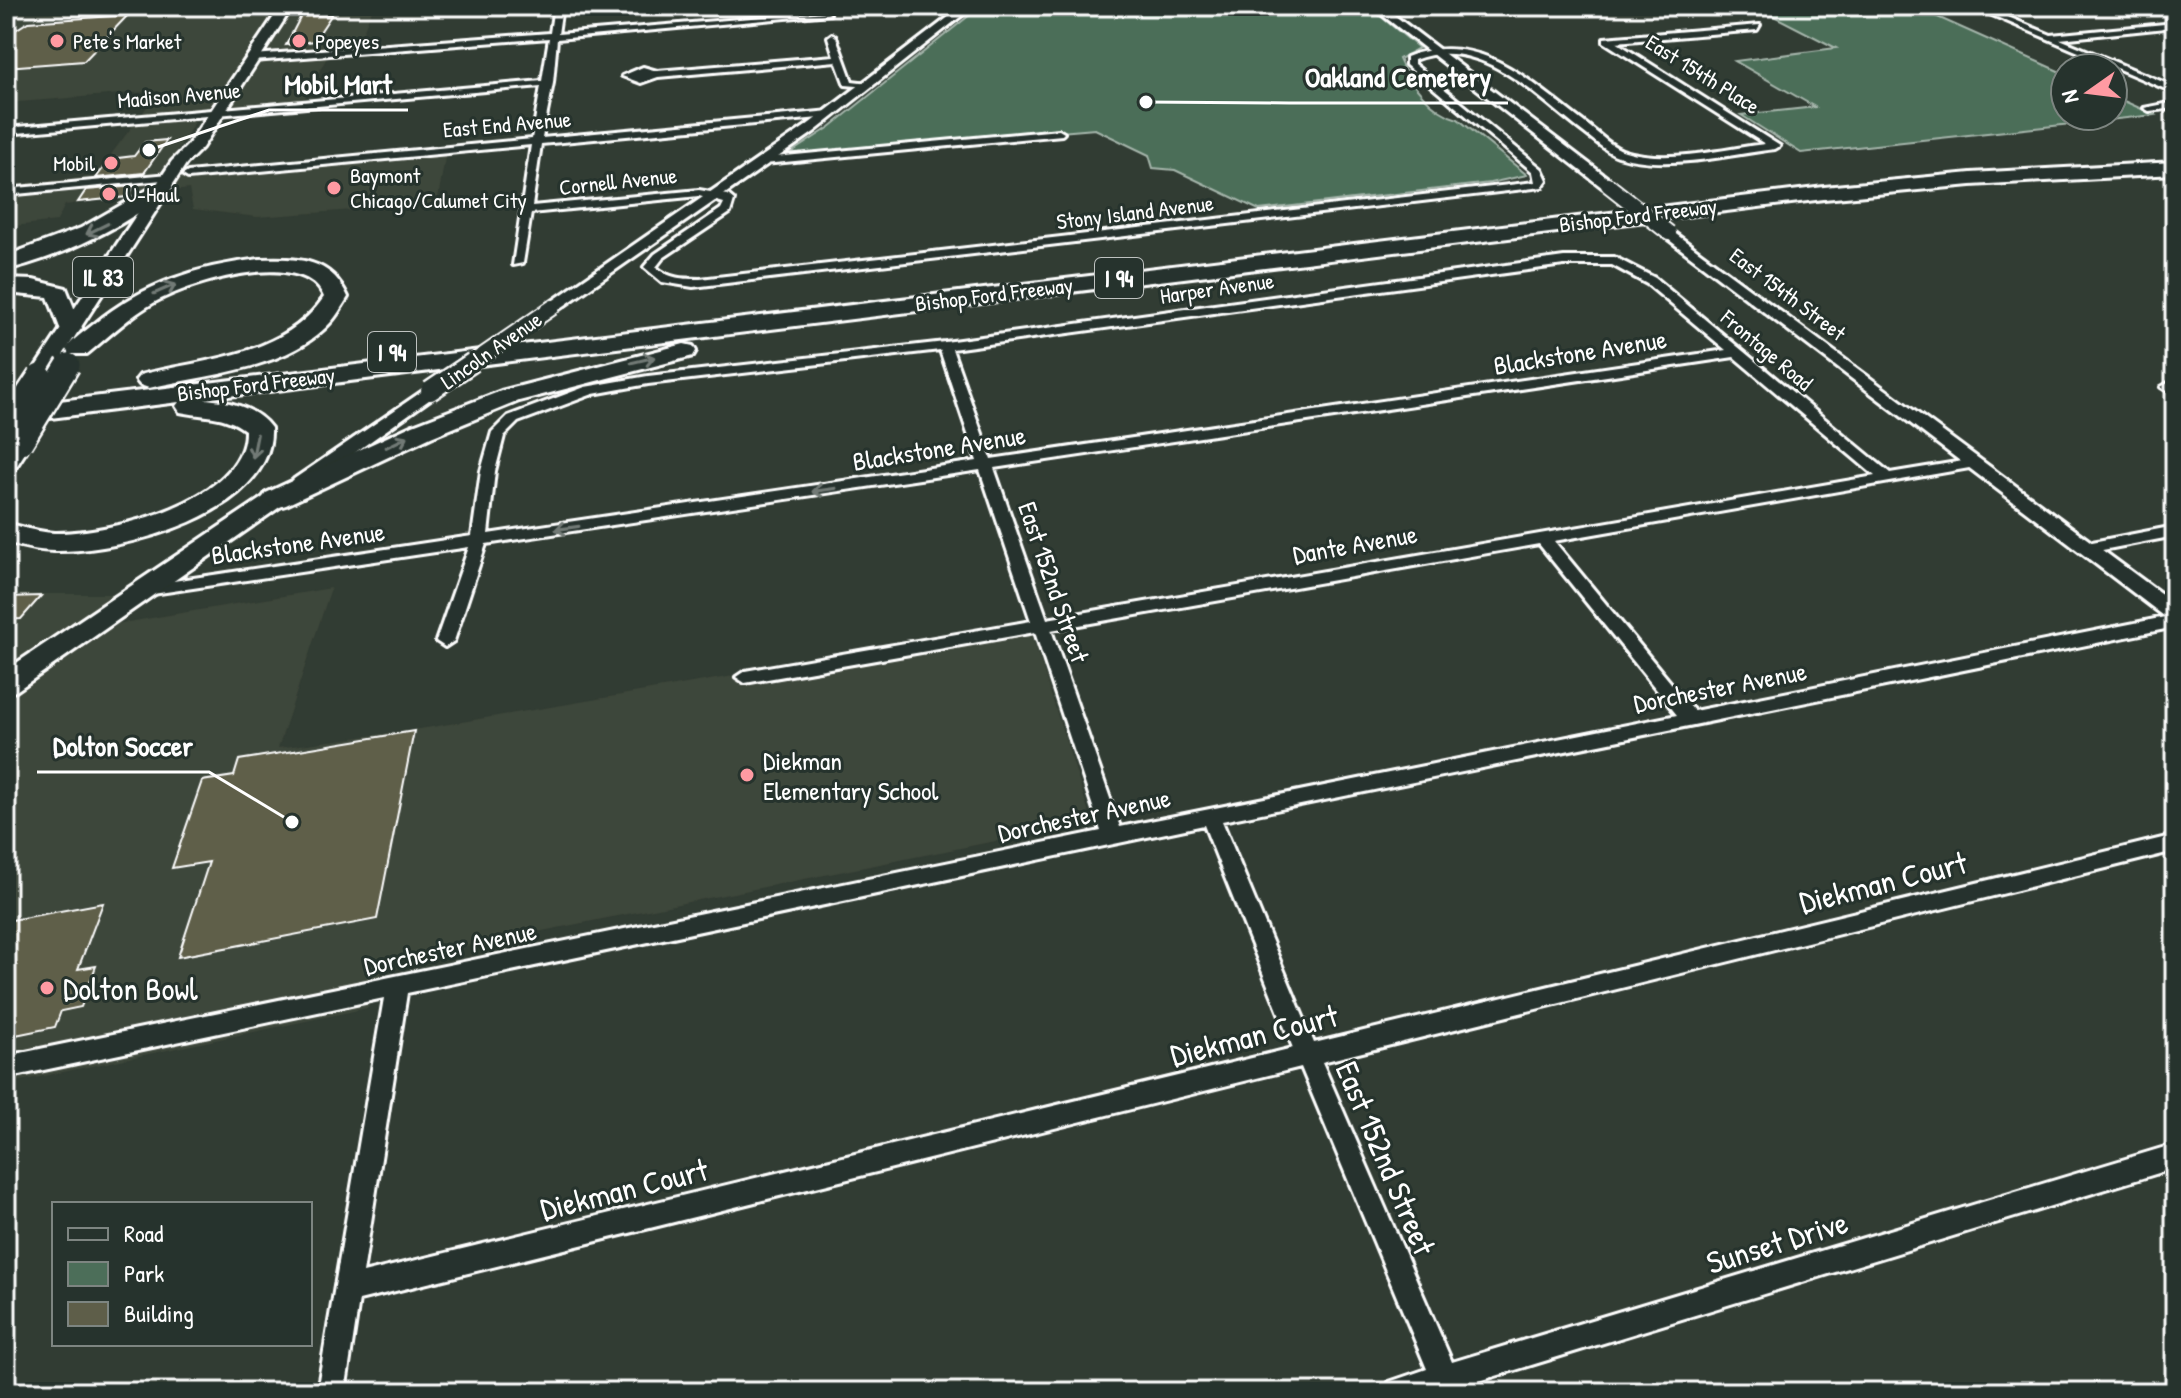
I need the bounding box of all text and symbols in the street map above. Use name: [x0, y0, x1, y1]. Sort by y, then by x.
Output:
place label: Pete's Market: [73, 26, 182, 56]
place label: Popeyes: [315, 26, 379, 56]
street label: East 154th Place: [1640, 27, 1766, 121]
marker: Pete's Market: [48, 32, 66, 50]
marker: Popeyes: [290, 32, 308, 50]
callout: Oakland Cemetery: [1289, 51, 1508, 103]
north arrow: [2049, 52, 2129, 132]
callout: Mobil Mart: [269, 58, 408, 110]
text: Oakland Cemetery: [1305, 58, 1491, 97]
text: Mobil Mart: [284, 65, 393, 103]
street label: Madison Avenue: [116, 75, 242, 115]
text: N: [2054, 87, 2086, 106]
street label: East End Avenue: [442, 103, 573, 145]
place label: Mobil: [53, 148, 95, 178]
marker: Mobil: [102, 154, 120, 172]
place label: Baymont Chicago/Calumet City: [350, 160, 527, 215]
street label: Cornell Avenue: [558, 160, 679, 202]
place label: U-Haul: [125, 179, 180, 209]
marker: Baymont Chicago/Calumet City: [325, 179, 343, 197]
marker: U-Haul: [100, 185, 118, 203]
street label: Stony Island Avenue: [1055, 187, 1216, 237]
street label: Bishop Ford Freeway: [1557, 190, 1719, 240]
one-way arrow: [86, 222, 110, 238]
street label: East 154th Street: [1724, 240, 1853, 348]
road number: IL 83: [73, 257, 133, 297]
road number: I 94: [1095, 258, 1143, 298]
street label: Harper Avenue: [1158, 265, 1276, 311]
street label: Bishop Ford Freeway: [913, 269, 1075, 319]
one-way arrow: [152, 281, 177, 296]
street label: Frontage Road: [1714, 302, 1820, 398]
street label: Lincoln Avenue: [434, 304, 548, 396]
street label: Blackstone Avenue: [1491, 321, 1669, 383]
road number: I 94: [368, 332, 416, 372]
one-way arrow: [630, 352, 656, 367]
street label: Bishop Ford Freeway: [175, 359, 337, 409]
street label: Blackstone Avenue: [850, 417, 1028, 479]
one-way arrow: [247, 433, 262, 459]
one-way arrow: [385, 434, 409, 449]
one-way arrow: [812, 483, 838, 498]
street label: East 152nd Street: [1010, 497, 1098, 668]
street label: Blackstone Avenue: [209, 514, 387, 572]
street label: Dante Avenue: [1290, 516, 1420, 572]
one-way arrow: [555, 521, 580, 536]
street label: Dorchester Avenue: [1631, 653, 1809, 721]
callout: Dolton Soccer: [37, 720, 209, 772]
text: Dolton Soccer: [53, 727, 193, 765]
place label: Diekman Elementary School: [763, 743, 939, 808]
marker: Diekman Elementary School: [738, 766, 756, 784]
street label: Dorchester Avenue: [995, 780, 1173, 850]
street label: Diekman Court: [1795, 840, 1972, 924]
street label: Dorchester Avenue: [361, 913, 539, 983]
place label: Dolton Bowl: [63, 967, 198, 1010]
marker: Dolton Bowl: [38, 979, 56, 997]
street label: Diekman Court: [1166, 993, 1343, 1077]
street label: East 152nd Street: [1326, 1055, 1446, 1262]
street label: Diekman Court: [536, 1147, 713, 1231]
street label: Sunset Drive: [1701, 1200, 1853, 1284]
legend: [52, 1202, 312, 1346]
text: Road: [124, 1217, 163, 1249]
text: Park: [124, 1257, 164, 1289]
text: Building: [124, 1297, 194, 1329]

